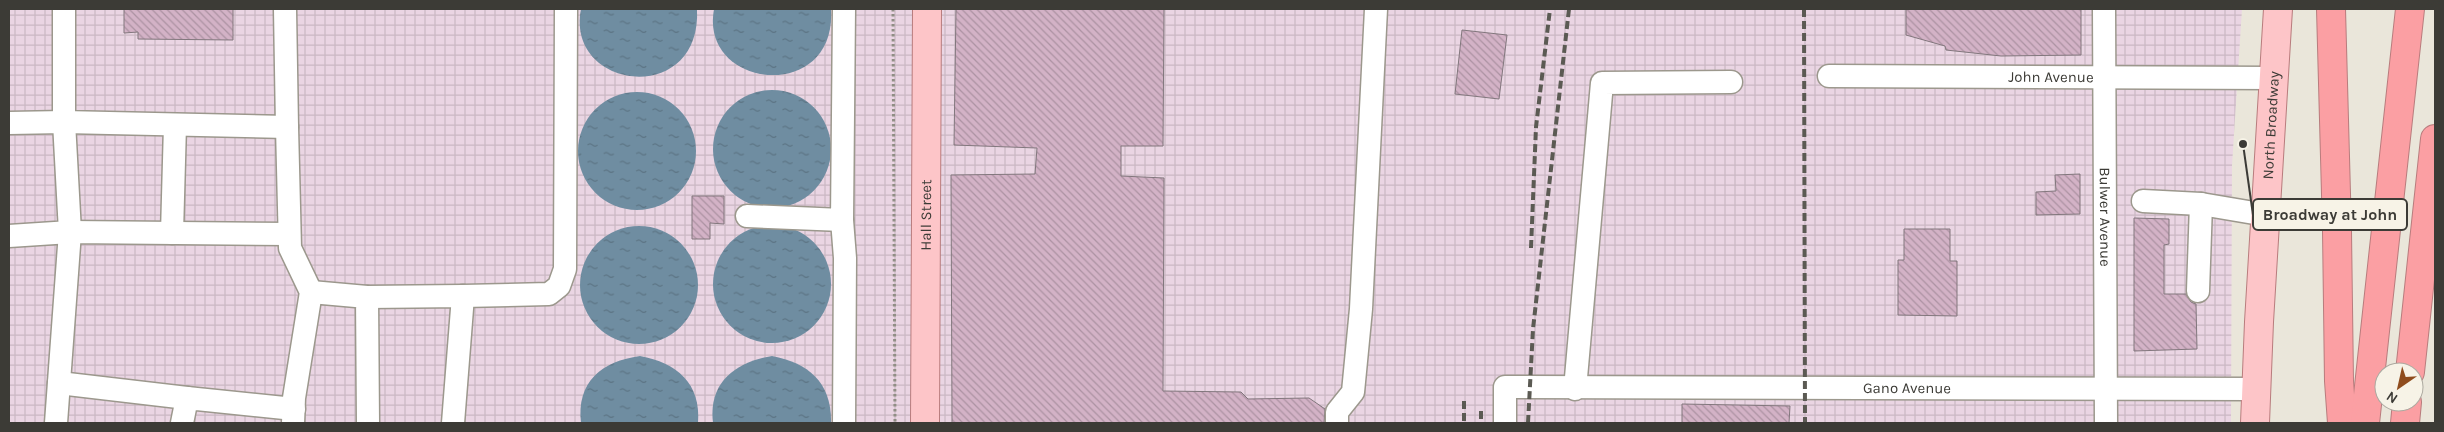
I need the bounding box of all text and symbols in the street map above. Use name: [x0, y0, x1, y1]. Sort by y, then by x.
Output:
street label: John Avenue: [2008, 68, 2094, 86]
street label: North Broadway: [2259, 71, 2283, 180]
street label: Bulwer Avenue: [2096, 167, 2114, 267]
street label: Hall Street: [917, 179, 935, 251]
callout: Broadway at John: [2253, 199, 2407, 230]
text: Broadway at John: [2263, 205, 2397, 224]
north arrow: [2374, 362, 2424, 412]
street label: Gano Avenue: [1863, 379, 1951, 397]
text: N: [2383, 388, 2401, 407]

